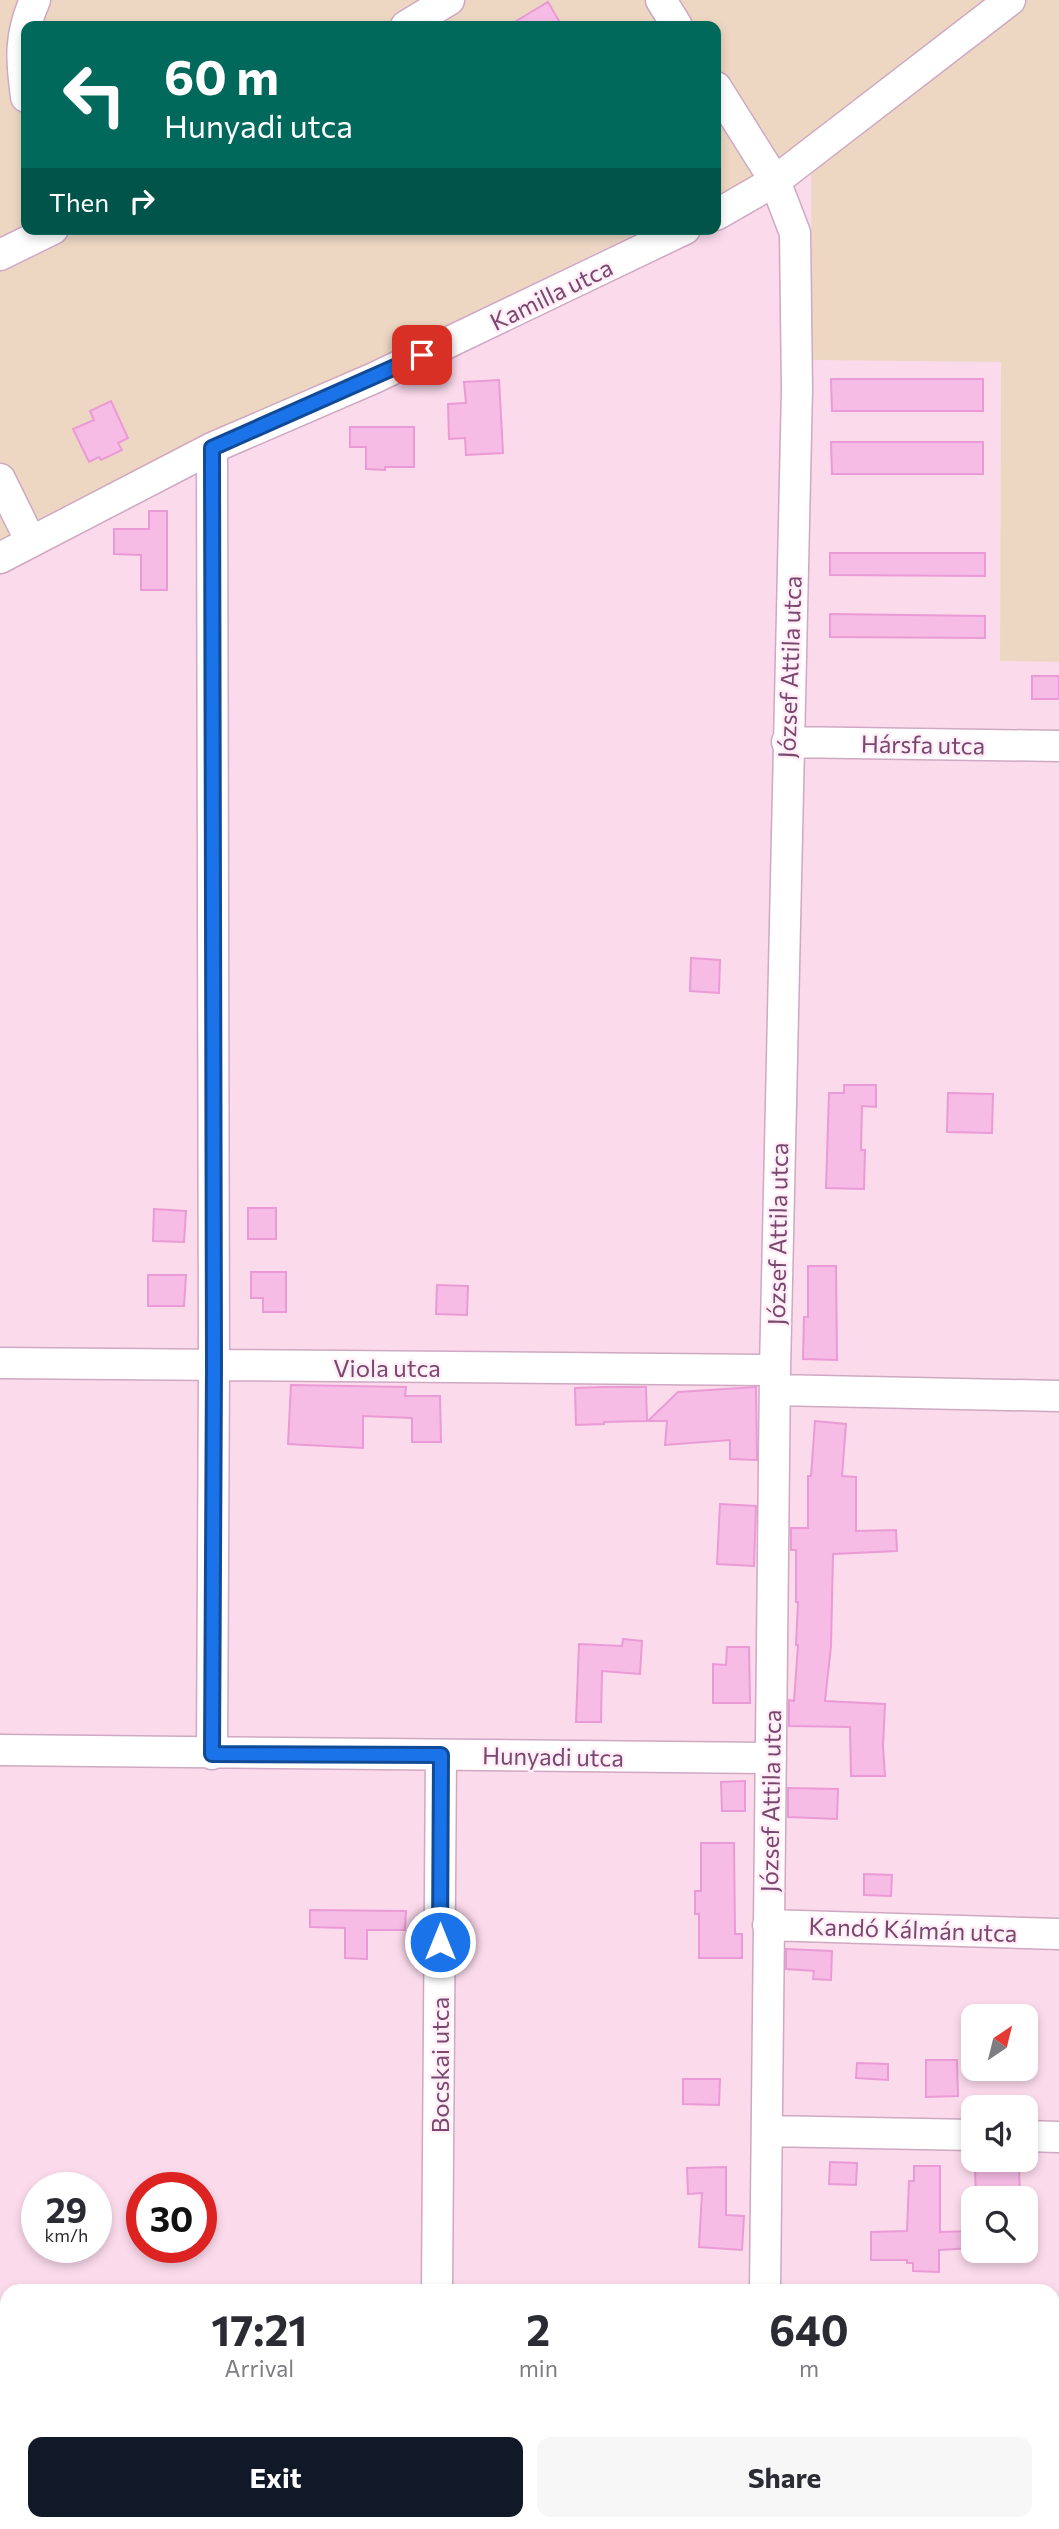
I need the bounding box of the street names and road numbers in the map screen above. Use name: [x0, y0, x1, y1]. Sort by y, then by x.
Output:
street label: Kamilla utca: [485, 252, 617, 336]
street label: József Attila utca: [771, 575, 807, 759]
street label: Hársfa utca: [861, 728, 985, 760]
street label: József Attila utca: [761, 1142, 793, 1326]
street label: Viola utca: [333, 1353, 441, 1382]
street label: József Attila utca: [754, 1709, 786, 1893]
street label: Hunyadi utca: [482, 1740, 624, 1772]
street label: Kandó Kálmán utca: [808, 1911, 1018, 1947]
street label: Bocskai utca: [425, 1997, 454, 2133]

